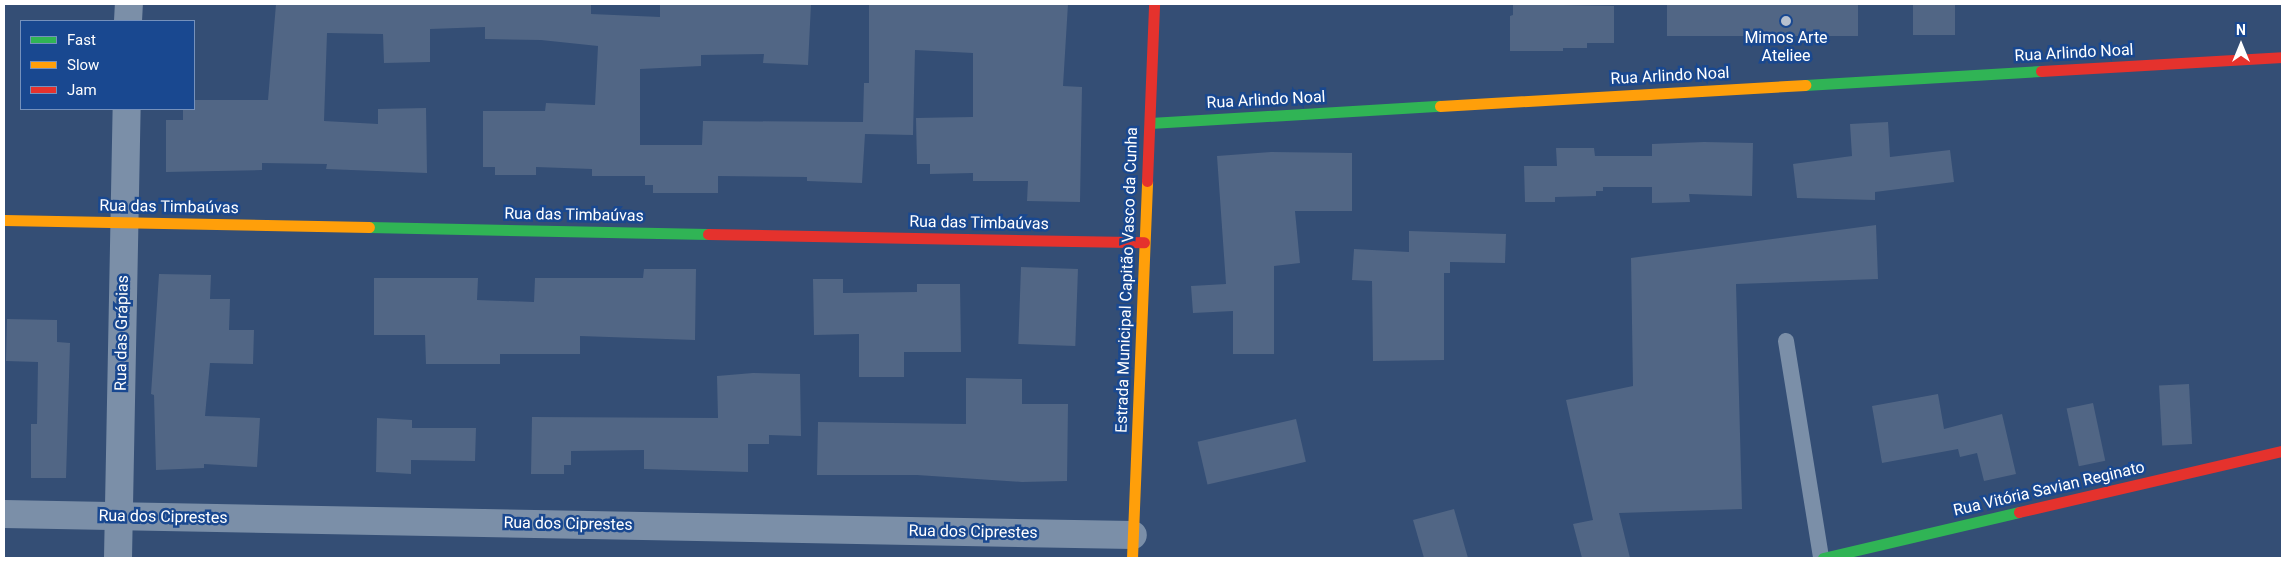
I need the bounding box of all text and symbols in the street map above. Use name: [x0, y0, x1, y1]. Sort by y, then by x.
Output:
marker: Mimos Arte Ateliee: [1780, 15, 1792, 27]
legend: [20, 20, 195, 110]
north arrow: [2216, 20, 2266, 70]
text: N: [2236, 22, 2246, 38]
place label: Mimos Arte Ateliee: [1744, 28, 1828, 66]
text: Fast: [67, 31, 96, 49]
street label: Rua Arlindo Noal: [2014, 40, 2134, 66]
text: Slow: [67, 56, 99, 74]
street label: Rua Arlindo Noal: [1610, 63, 1730, 89]
text: Jam: [67, 81, 97, 99]
street label: Rua Arlindo Noal: [1206, 87, 1326, 113]
street label: Estrada Municipal Capitão Vasco da Cunha: [1112, 127, 1142, 433]
street label: Rua das Timbaúvas: [99, 196, 239, 218]
street label: Rua das Timbaúvas: [504, 204, 644, 226]
street label: Rua das Timbaúvas: [909, 212, 1049, 234]
street label: Rua das Grápias: [111, 275, 133, 391]
street label: Rua Vitória Savian Reginato: [1951, 458, 2147, 520]
street label: Rua dos Ciprestes: [98, 506, 228, 528]
street label: Rua dos Ciprestes: [503, 513, 633, 535]
street label: Rua dos Ciprestes: [908, 521, 1038, 543]

